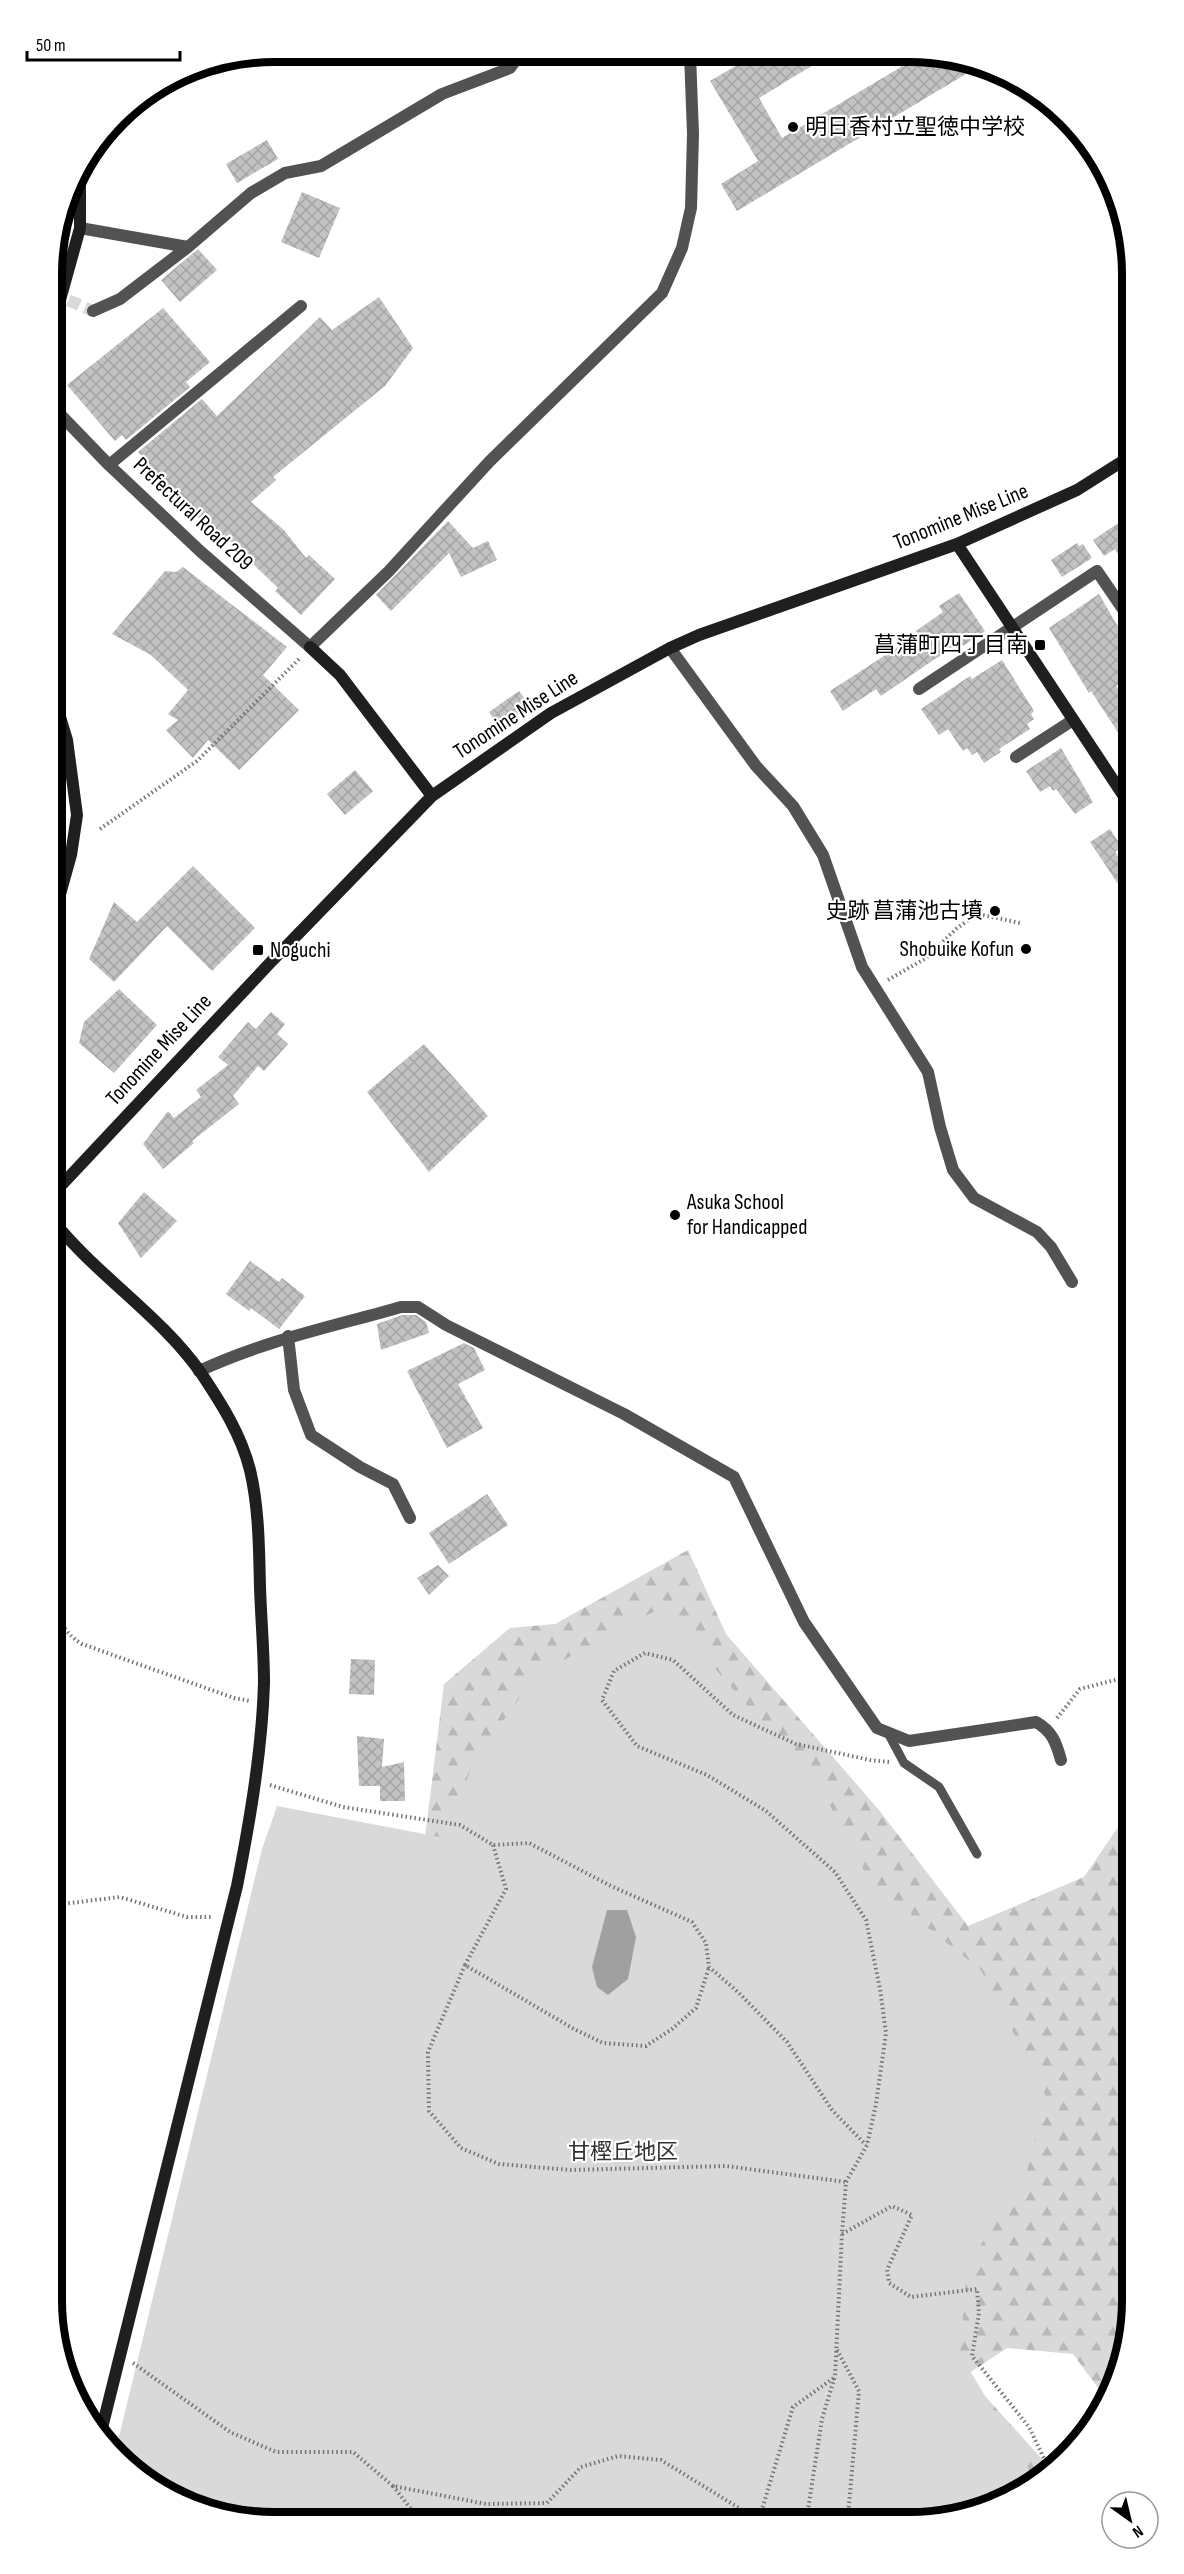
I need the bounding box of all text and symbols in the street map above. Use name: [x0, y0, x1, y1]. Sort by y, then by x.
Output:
scale bar: [27, 24, 180, 62]
text: 50 m: [36, 35, 66, 56]
place label: 明日香村立聖徳中学校: [805, 114, 1025, 141]
marker: 明日香村立聖徳中学校: [786, 120, 800, 134]
street label: Prefectural Road 209: [127, 452, 259, 576]
street label: Tonomine Mise Line: [890, 478, 1032, 556]
place label: 菖蒲町四丁目南: [874, 632, 1028, 659]
marker: 菖蒲町四丁目南: [1033, 638, 1047, 652]
street label: Tonomine Mise Line: [449, 665, 583, 765]
place label: 史跡 菖蒲池古墳: [826, 898, 983, 925]
marker: 史跡 菖蒲池古墳: [988, 904, 1002, 918]
place label: Shobuike Kofun: [900, 936, 1014, 963]
place label: Noguchi: [270, 937, 331, 964]
marker: Shobuike Kofun: [1019, 942, 1033, 956]
marker: Noguchi: [251, 943, 265, 957]
street label: Tonomine Mise Line: [100, 988, 218, 1112]
place label: Asuka School for Handicapped: [686, 1189, 807, 1241]
marker: Asuka School for Handicapped: [668, 1208, 682, 1222]
park label: 甘樫丘地区: [568, 2139, 678, 2166]
north arrow: [1100, 2490, 1160, 2550]
text: N: [1129, 2521, 1146, 2541]

